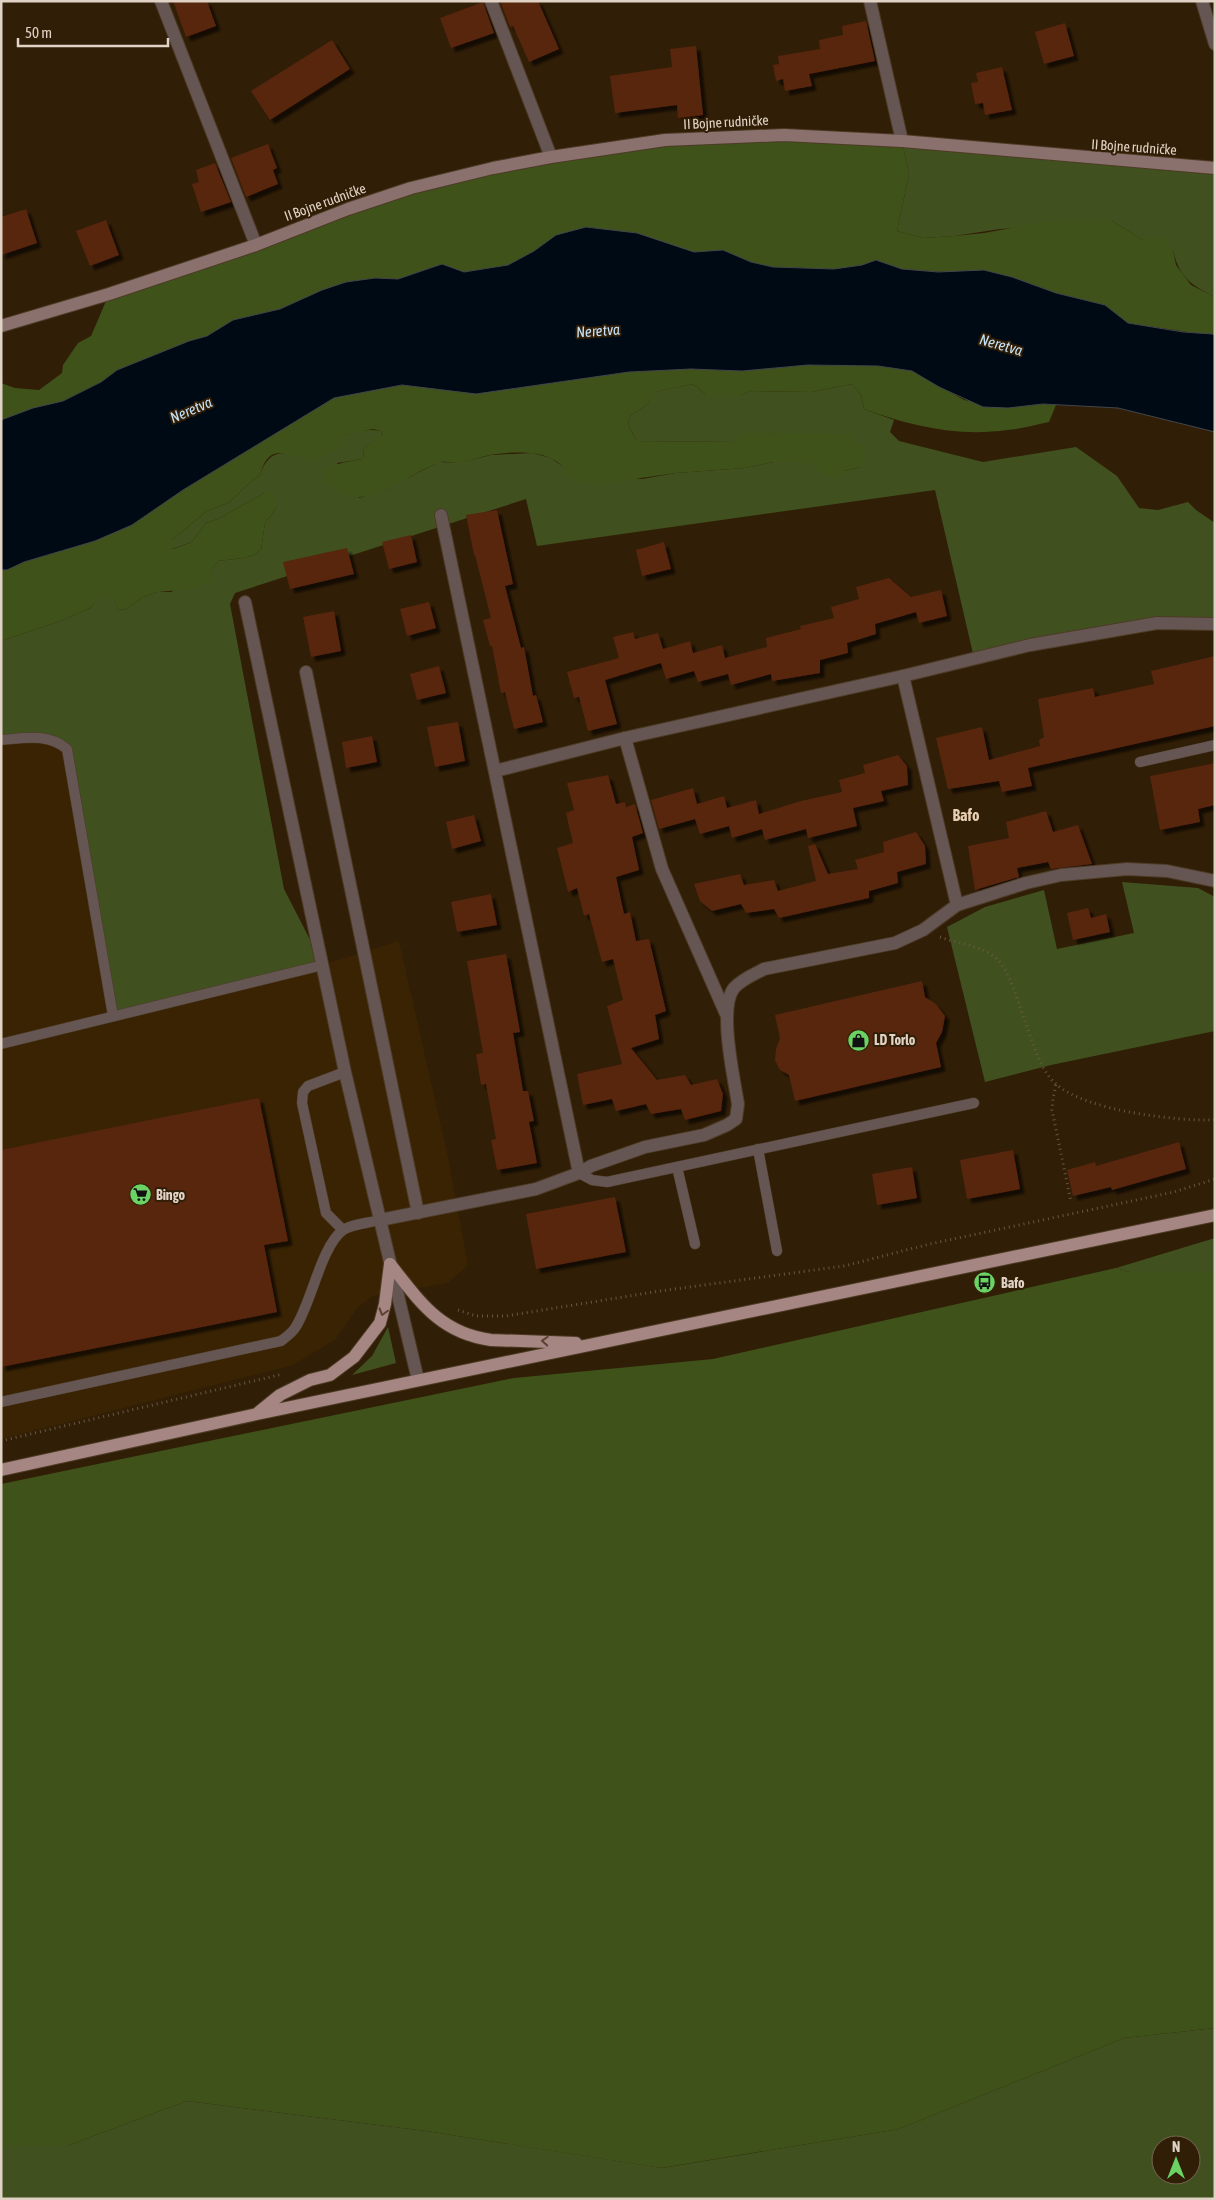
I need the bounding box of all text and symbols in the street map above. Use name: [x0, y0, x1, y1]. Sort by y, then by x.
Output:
scale bar: [18, 15, 168, 47]
text: 50 m: [25, 24, 52, 41]
street label: II Bojne rudničke: [683, 112, 769, 132]
street label: II Bojne rudničke: [1091, 136, 1177, 158]
street label: II Bojne rudničke: [282, 180, 368, 224]
water label: Neretva: [576, 320, 620, 341]
water label: Neretva: [978, 330, 1025, 359]
water label: Neretva: [167, 393, 214, 426]
district label: Bafo: [953, 806, 980, 824]
shop icon: LD Torlo: [846, 1028, 870, 1052]
place label: LD Torlo: [874, 1032, 916, 1048]
supermarket icon: Bingo: [128, 1183, 152, 1207]
place label: Bingo: [156, 1187, 185, 1203]
bus stop icon: Bafo: [973, 1271, 997, 1295]
place label: Bafo: [1001, 1275, 1025, 1291]
one-way arrow: [378, 1308, 388, 1316]
one-way arrow: [541, 1336, 549, 1347]
north arrow: [1151, 2135, 1201, 2185]
text: N: [1172, 2139, 1180, 2155]

